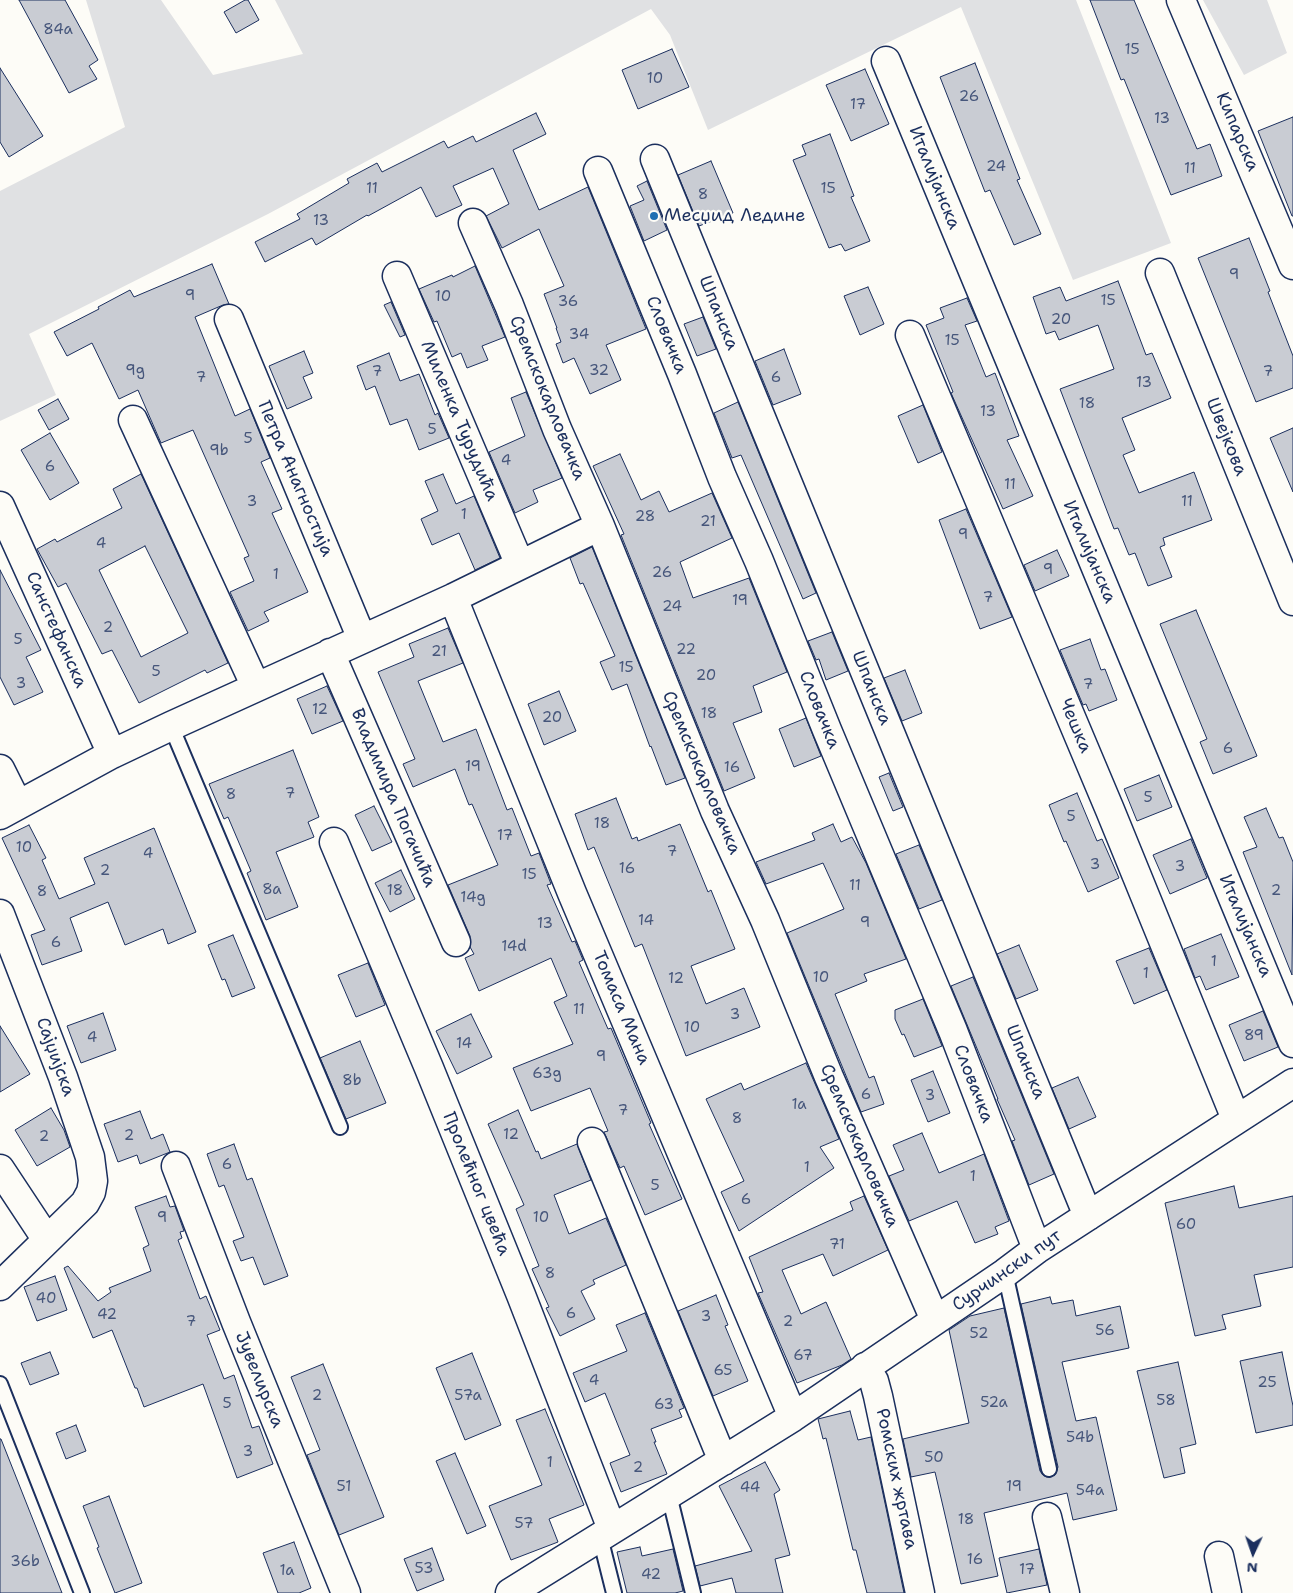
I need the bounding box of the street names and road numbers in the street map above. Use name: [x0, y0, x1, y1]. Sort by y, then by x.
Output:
street label: Кипарска: [1211, 89, 1263, 175]
street label: Италијанска: [903, 123, 965, 233]
street label: Шпанска: [693, 273, 743, 353]
street label: Словачка: [641, 293, 691, 377]
street label: Сремскокарловачка: [504, 313, 590, 483]
street label: Миленка Турудића: [415, 338, 503, 504]
street label: Швејкова: [1201, 395, 1251, 479]
street label: Петра Анагностија: [252, 398, 338, 560]
street label: Италијанска: [1058, 497, 1120, 607]
street label: Санстефанска: [21, 569, 91, 691]
street label: Шпанска: [846, 648, 896, 728]
street label: Словачка: [794, 668, 844, 752]
street label: Сремскокарловачка: [657, 688, 745, 858]
street label: Чешка: [1054, 695, 1096, 757]
street label: Владимира Погачића: [346, 705, 440, 891]
street label: Италијанска: [1214, 871, 1276, 981]
street label: Томаса Мана: [587, 948, 655, 1068]
street label: Сајџијска: [31, 1015, 79, 1099]
street label: Шпанска: [1000, 1022, 1050, 1102]
street label: Словачка: [948, 1042, 998, 1126]
street label: Сремскокарловачка: [815, 1061, 903, 1231]
street label: Пролећног цвећа: [437, 1109, 515, 1259]
street label: Сурчински пут: [948, 1225, 1066, 1317]
street label: Јувелирска: [230, 1329, 288, 1431]
street label: Ромских жртава: [871, 1407, 921, 1551]

